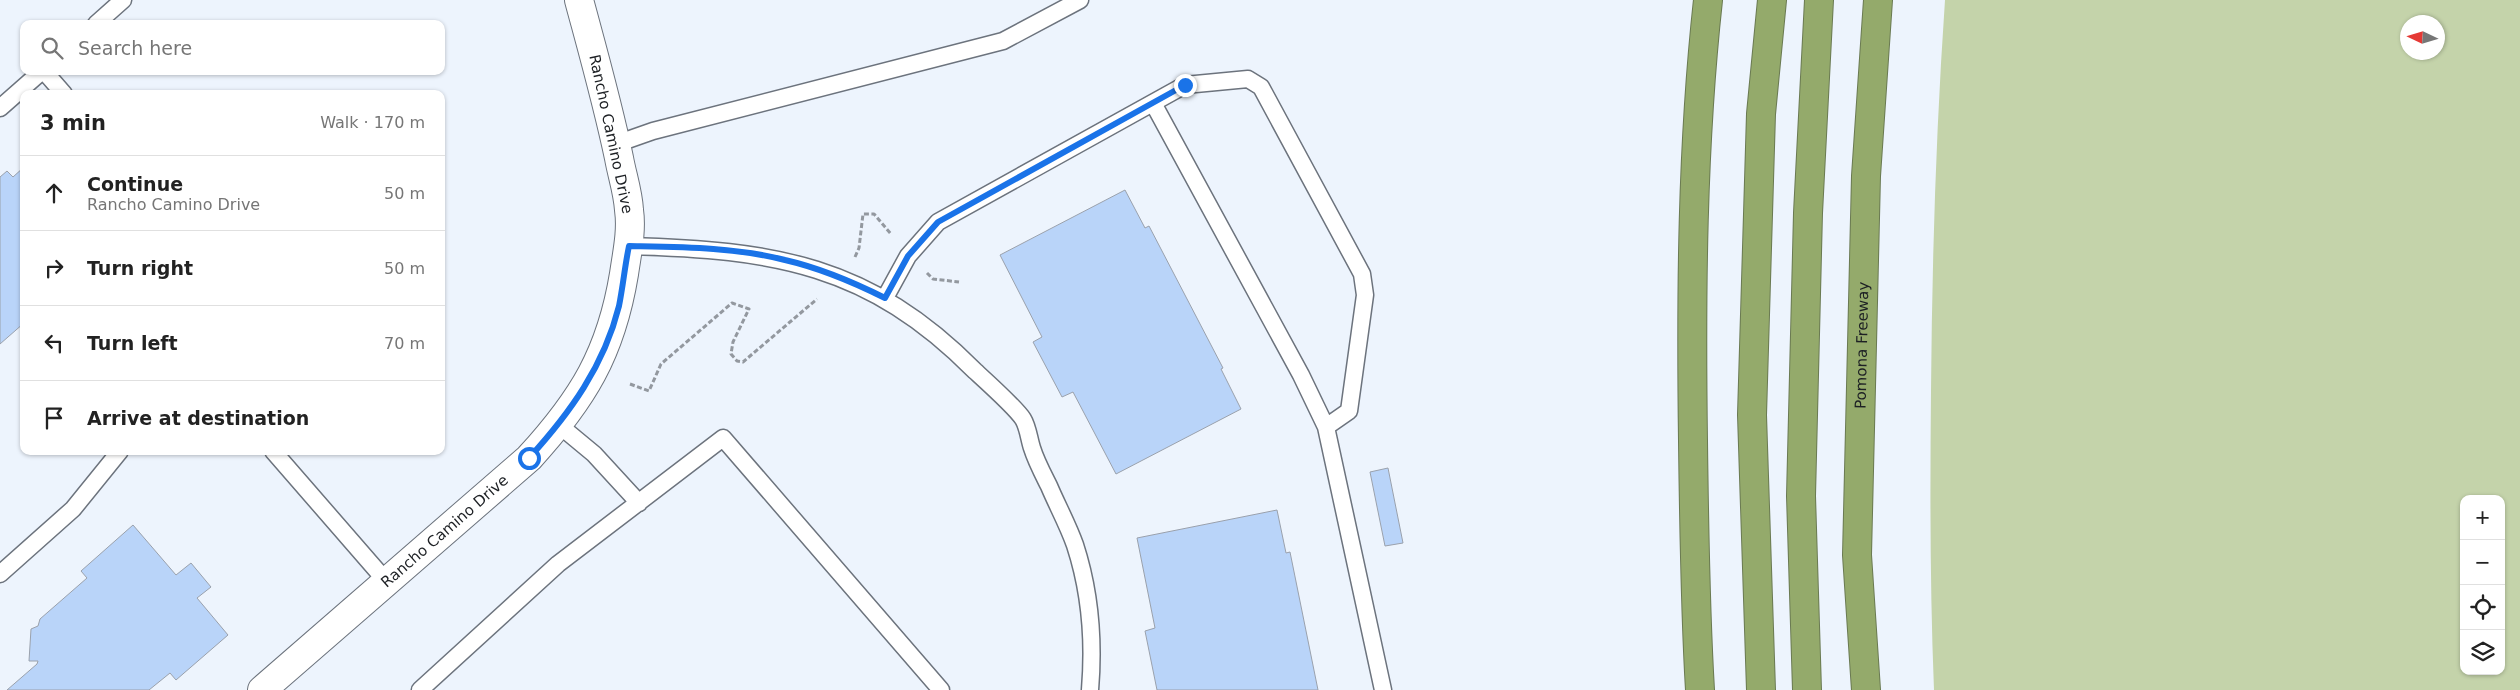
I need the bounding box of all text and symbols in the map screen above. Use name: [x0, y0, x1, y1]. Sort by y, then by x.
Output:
north arrow: [2400, 15, 2445, 60]
search box: [20, 20, 445, 75]
icon: search: [38, 34, 66, 62]
text: Search here: [78, 37, 192, 59]
street label: Rancho Camino Drive: [585, 53, 637, 215]
route end: [1174, 74, 1197, 97]
text: 3 min: [40, 111, 106, 135]
text: Walk · 170 m: [320, 113, 425, 132]
text: Continue: [87, 173, 183, 195]
icon: ahead: [40, 179, 68, 207]
text: 50 m: [384, 184, 425, 203]
text: Rancho Camino Drive: [87, 195, 260, 214]
icon: right: [40, 254, 68, 282]
text: Turn right: [87, 257, 193, 279]
text: 50 m: [384, 259, 425, 278]
street label: Pomona Freeway: [1851, 281, 1872, 409]
icon: left: [40, 329, 68, 357]
text: Turn left: [87, 332, 178, 354]
text: 70 m: [384, 334, 425, 353]
icon: arrive: [40, 404, 68, 432]
text: Arrive at destination: [87, 407, 309, 429]
route start: [518, 447, 541, 470]
street label: Rancho Camino Drive: [377, 471, 512, 591]
map controls: [2460, 495, 2505, 675]
button: +: [2460, 495, 2505, 540]
button: −: [2460, 540, 2505, 585]
button: locate: [2460, 585, 2505, 630]
button: layers: [2460, 630, 2505, 675]

